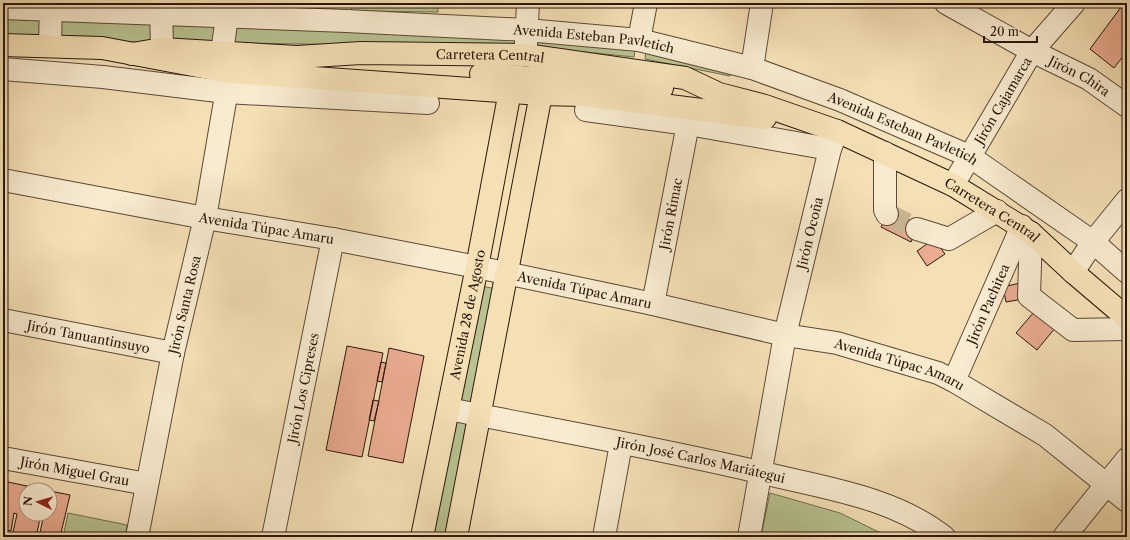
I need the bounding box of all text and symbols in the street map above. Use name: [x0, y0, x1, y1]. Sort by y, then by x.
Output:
scale bar: [984, 18, 1037, 44]
street label: Avenida Esteban Pavletich: [512, 21, 676, 56]
text: 20 m: [990, 24, 1019, 39]
street label: Carretera Central: [436, 46, 546, 66]
street label: Jirón Chira: [1044, 52, 1113, 99]
street label: Jirón Cajamarca: [970, 54, 1035, 149]
street label: Avenida Esteban Pavletich: [825, 88, 981, 168]
street label: Carretera Central: [942, 174, 1043, 245]
street label: Jirón Rímac: [655, 176, 685, 253]
street label: Jirón Ocoña: [793, 195, 826, 273]
street label: Avenida Túpac Amaru: [197, 209, 335, 247]
street label: Avenida 28 de Agosto: [446, 248, 488, 382]
street label: Jirón Santa Rosa: [165, 254, 204, 358]
street label: Jirón Pachitea: [962, 261, 1012, 349]
street label: Avenida Túpac Amaru: [515, 268, 653, 312]
street label: Jirón Tanuantinsuyo: [24, 316, 151, 356]
street label: Jirón Los Cipreses: [284, 331, 322, 447]
street label: Avenida Túpac Amaru: [832, 334, 968, 394]
street label: Jirón José Carlos Mariátegui: [613, 433, 787, 486]
street label: Jirón Miguel Grau: [17, 453, 131, 489]
north arrow: [18, 482, 58, 522]
text: N: [21, 495, 35, 507]

